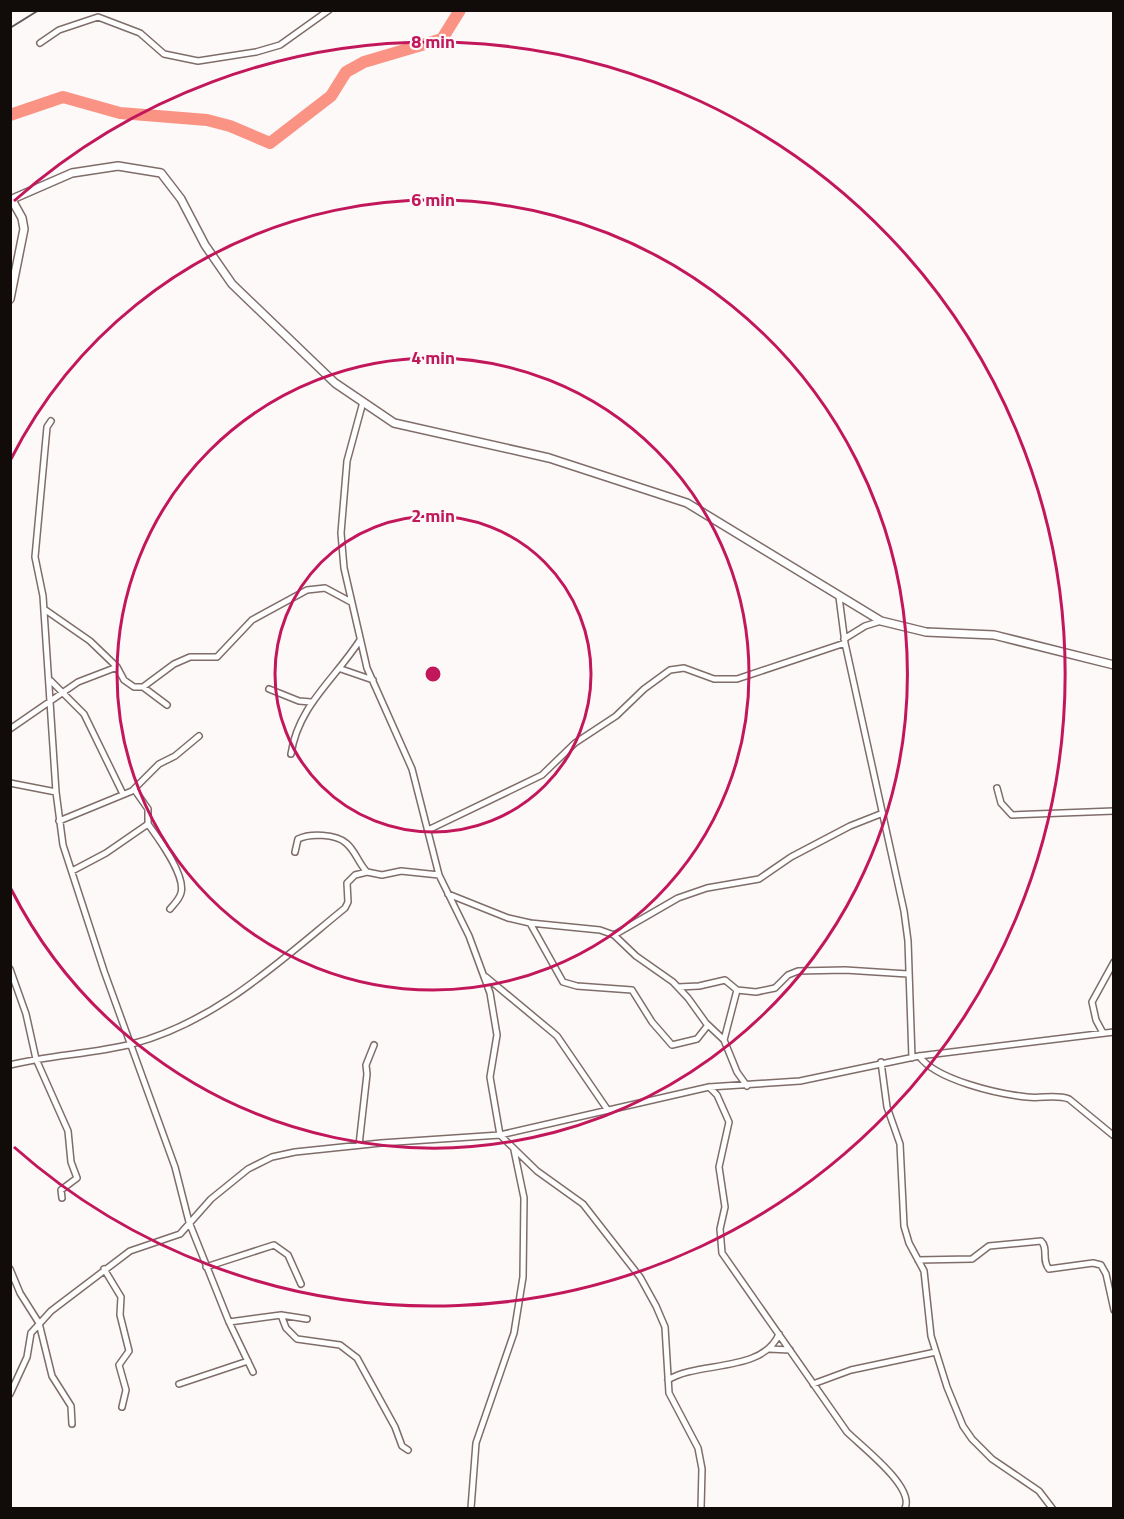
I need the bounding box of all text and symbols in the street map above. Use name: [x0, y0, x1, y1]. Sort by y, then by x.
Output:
text: 8 min: [411, 28, 455, 55]
text: 6 min: [411, 186, 455, 213]
text: 4 min: [411, 344, 455, 371]
text: 2 min: [411, 502, 455, 529]
centre of rings: [423, 664, 443, 684]

